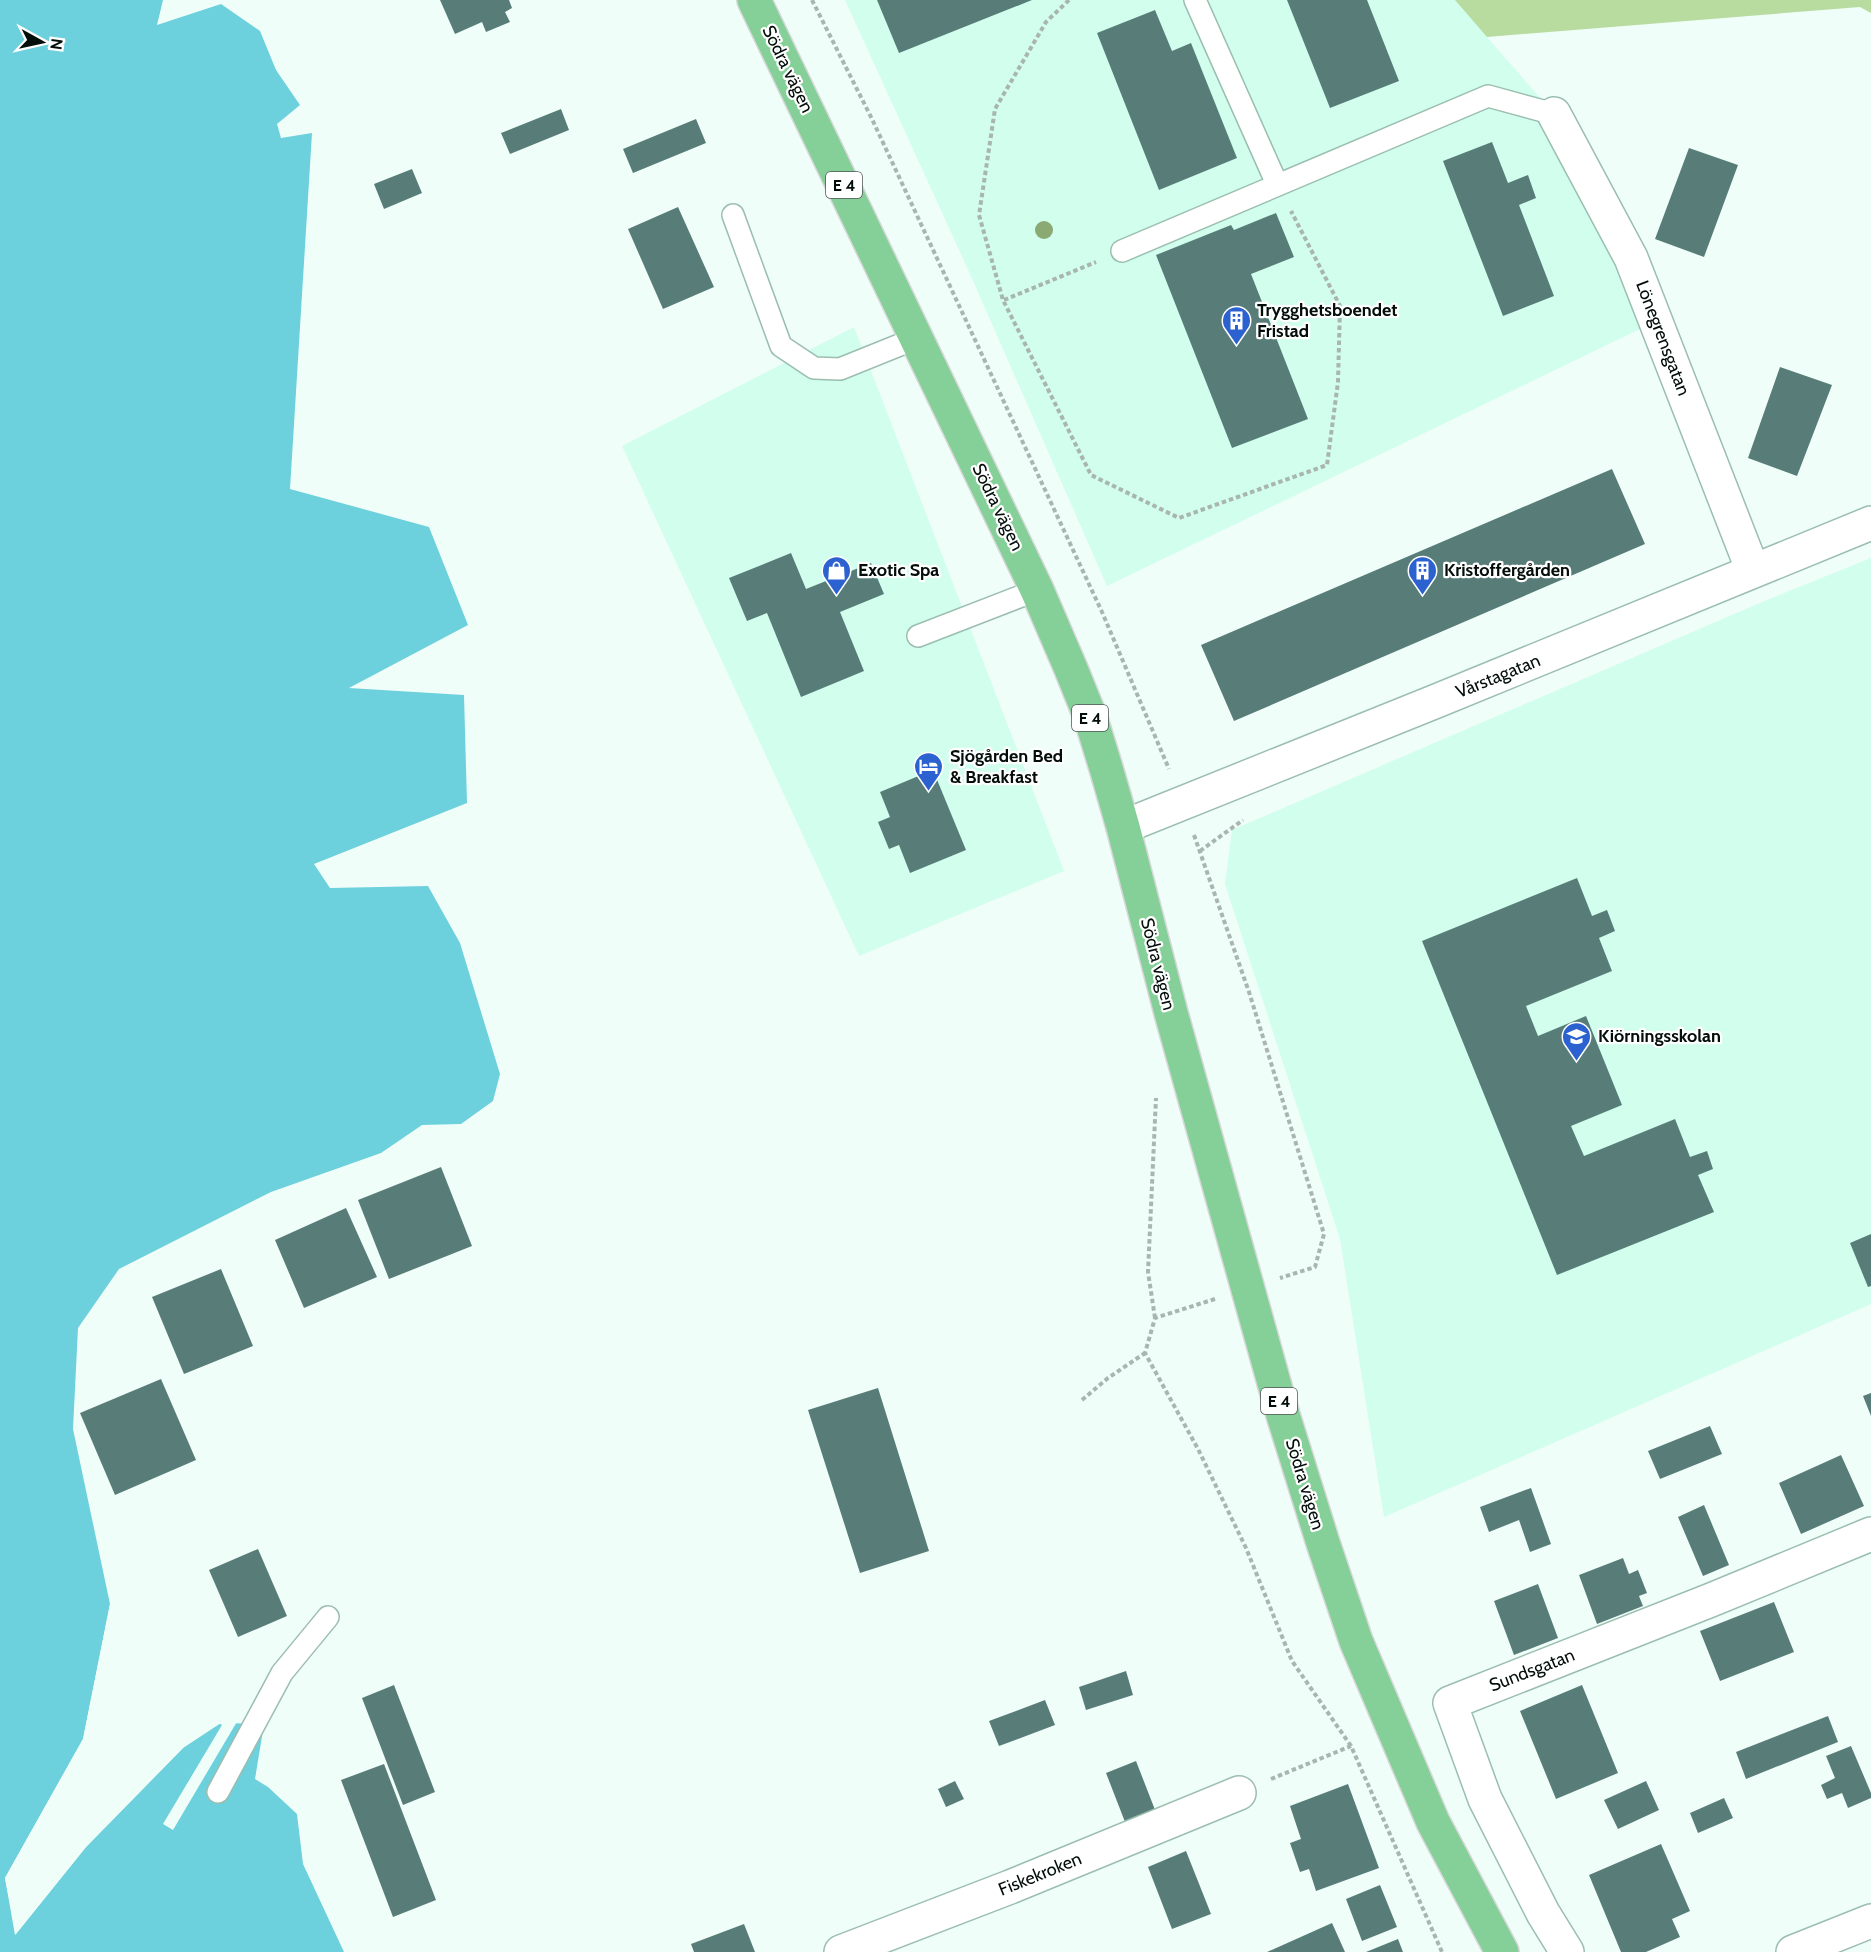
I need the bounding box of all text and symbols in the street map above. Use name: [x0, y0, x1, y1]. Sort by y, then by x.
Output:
north arrow: [12, 12, 72, 72]
street label: Södra vägen: [757, 22, 819, 116]
text: N: [46, 37, 67, 51]
road number: E 4: [826, 172, 862, 198]
street label: Lönegrensgatan: [1631, 277, 1695, 399]
place label: Trygghetsboendet Fristad: [1257, 299, 1397, 342]
building icon: Trygghetsboendet Fristad: [1220, 304, 1252, 346]
street label: Södra vägen: [967, 460, 1029, 554]
shop icon: Exotic Spa: [821, 554, 853, 596]
building icon: Kristoffergården: [1407, 554, 1439, 596]
place label: Exotic Spa: [858, 559, 939, 581]
place label: Kristoffergården: [1444, 559, 1570, 581]
street label: Vårstagatan: [1453, 649, 1543, 703]
road number: E 4: [1072, 705, 1108, 731]
place label: Sjögården Bed & Breakfast: [950, 745, 1063, 788]
hotel icon: Sjögården Bed & Breakfast: [913, 750, 945, 792]
street label: Södra vägen: [1136, 916, 1180, 1012]
school or university icon: Kiörningsskolan: [1561, 1020, 1593, 1062]
place label: Kiörningsskolan: [1598, 1025, 1721, 1047]
road number: E 4: [1261, 1388, 1297, 1414]
street label: Södra vägen: [1281, 1436, 1329, 1532]
street label: Sundsgatan: [1486, 1644, 1578, 1696]
street label: Fiskekroken: [995, 1847, 1085, 1901]

